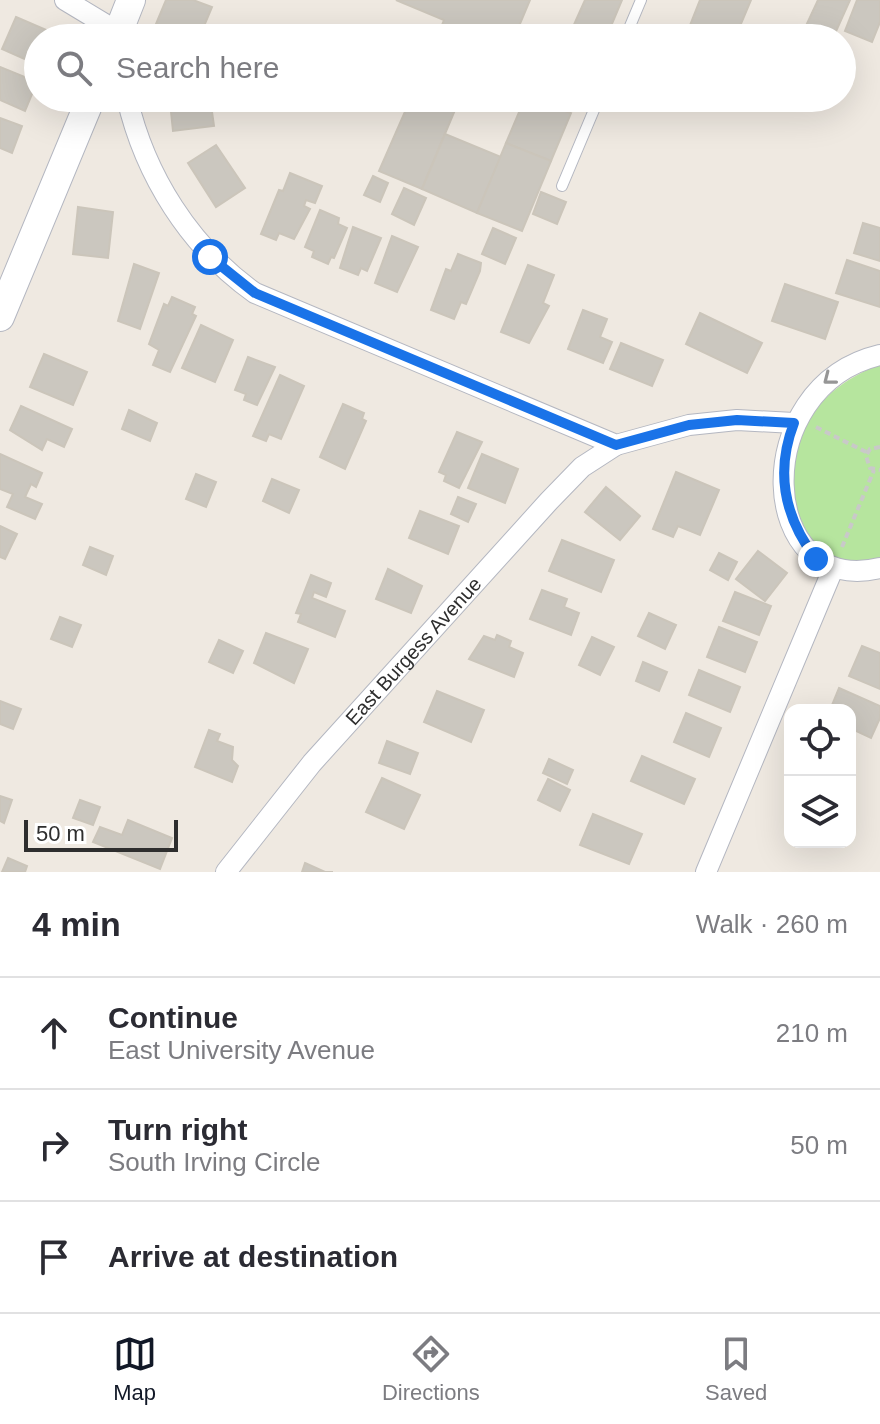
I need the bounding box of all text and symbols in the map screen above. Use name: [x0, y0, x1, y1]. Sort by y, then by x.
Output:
search box: [24, 24, 856, 112]
icon: search: [52, 46, 96, 90]
text: Search here: [116, 51, 279, 84]
route start: [192, 239, 228, 275]
one-way arrow: [823, 370, 838, 384]
route end: [798, 541, 834, 577]
street label: East Burgess Avenue: [341, 573, 486, 729]
map controls: [784, 704, 856, 848]
button: locate: [784, 704, 856, 776]
button: layers: [784, 776, 856, 848]
scale bar: [24, 816, 178, 852]
text: 50 m: [36, 821, 85, 846]
text: 4 min: [32, 905, 121, 943]
text: Walk · 260 m: [696, 909, 848, 939]
text: Continue: [108, 1001, 238, 1034]
icon: ahead: [32, 1011, 76, 1055]
text: 210 m: [776, 1018, 848, 1048]
text: East University Avenue: [108, 1035, 375, 1065]
text: Turn right: [108, 1113, 247, 1146]
icon: right: [32, 1123, 76, 1167]
text: 50 m: [790, 1130, 848, 1160]
text: South Irving Circle: [108, 1147, 320, 1177]
icon: arrive: [32, 1235, 76, 1279]
text: Arrive at destination: [108, 1240, 398, 1273]
tab: Map: [113, 1332, 157, 1406]
tab: Directions: [382, 1332, 480, 1406]
tab: Saved: [705, 1332, 767, 1406]

